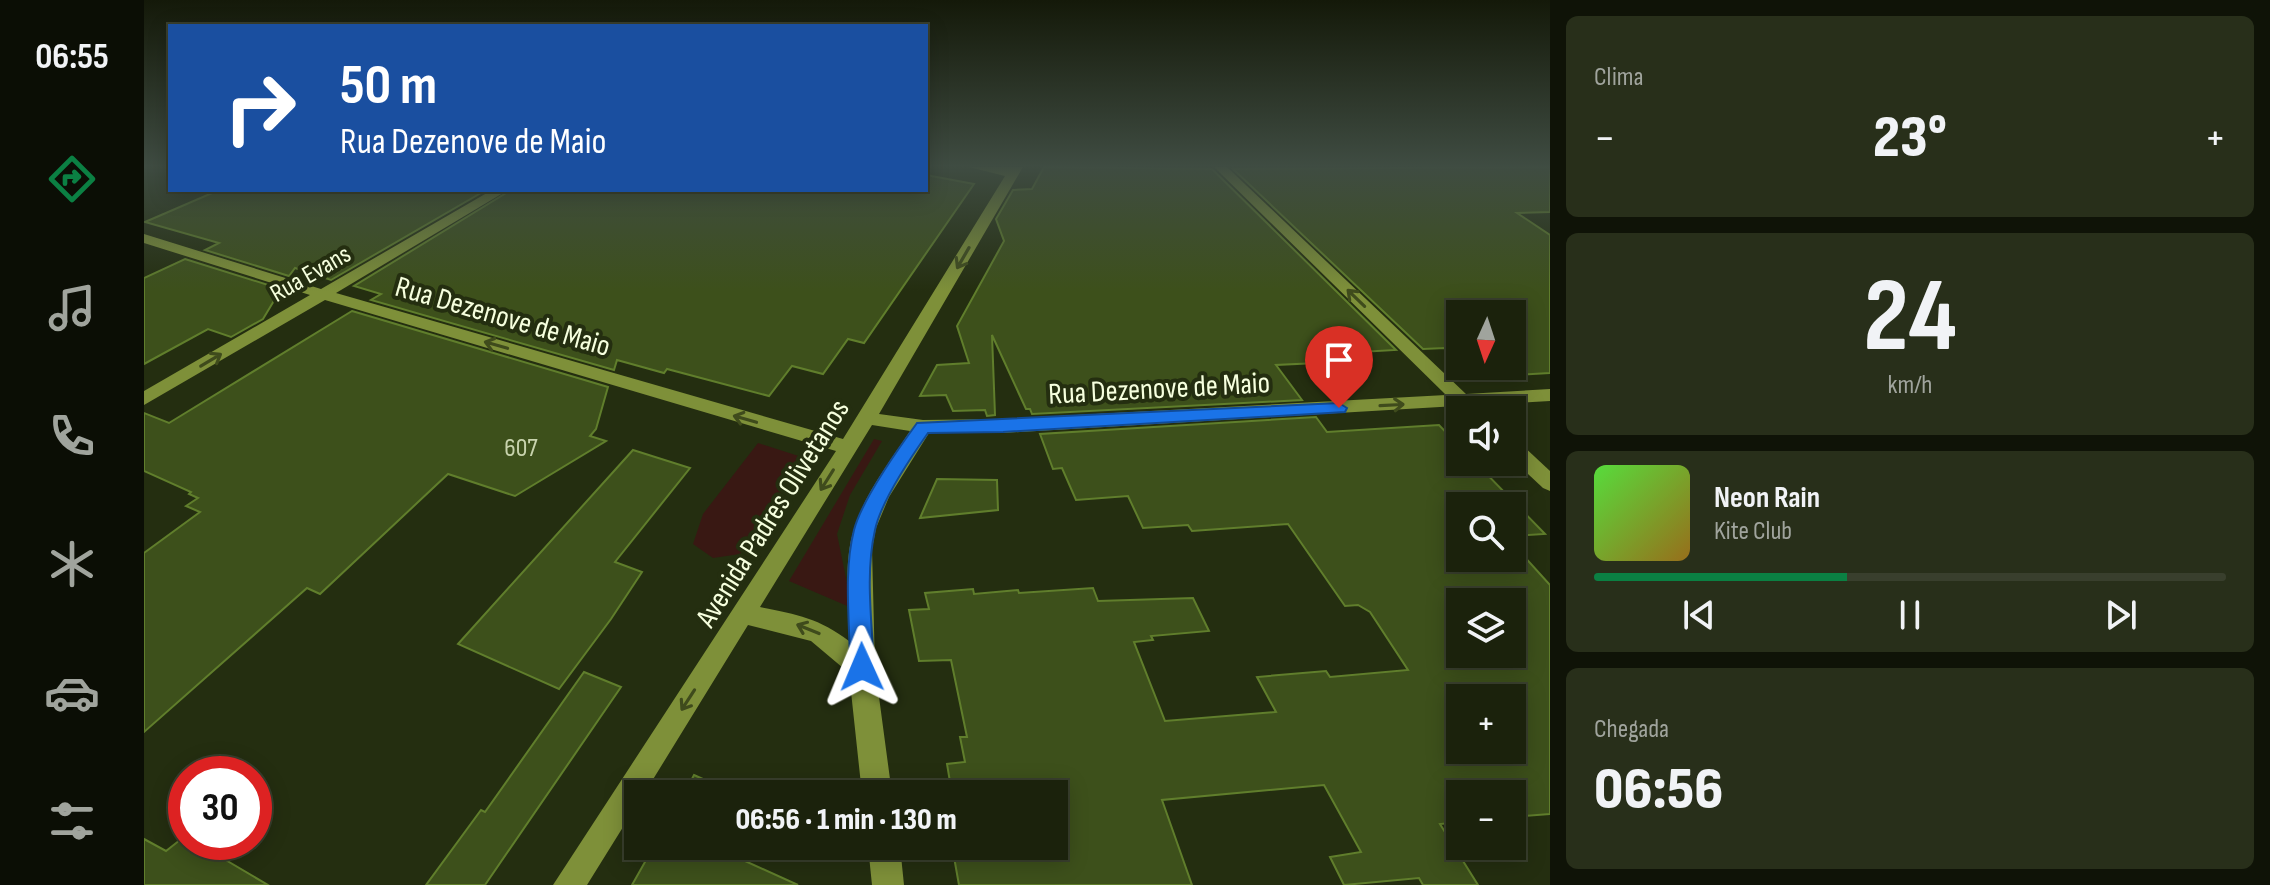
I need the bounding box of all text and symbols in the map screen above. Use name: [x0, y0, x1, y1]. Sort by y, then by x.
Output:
text: 06:55: [35, 36, 109, 79]
text: 50 m: [340, 53, 437, 120]
icon: right: [208, 56, 312, 160]
text: Clima: [1594, 62, 1644, 93]
text: 23°: [1873, 102, 1947, 174]
text: −: [1594, 112, 1616, 165]
text: +: [2204, 112, 2226, 165]
text: Rua Dezenove de Maio: [340, 121, 606, 164]
icon: directions: [44, 151, 100, 207]
street label: Rua Evans: [265, 239, 357, 310]
one-way arrow: [954, 247, 970, 270]
text: 24: [1863, 255, 1957, 380]
street label: Rua Dezenove de Maio: [391, 269, 614, 365]
icon: music: [44, 280, 100, 336]
one-way arrow: [1346, 289, 1366, 308]
north arrow: [1446, 300, 1526, 380]
map controls: [1446, 300, 1526, 860]
pin: [1305, 326, 1373, 408]
one-way arrow: [483, 337, 509, 352]
icon: arrive: [1317, 338, 1361, 382]
one-way arrow: [199, 351, 222, 367]
street label: Rua Dezenove de Maio: [1047, 365, 1271, 413]
text: km/h: [1888, 370, 1932, 401]
street label: Avenida Padres Olivetanos: [688, 393, 857, 635]
button: sound: [1446, 396, 1526, 476]
one-way arrow: [1378, 397, 1405, 412]
icon: phone: [44, 408, 100, 464]
one-way arrow: [732, 411, 758, 426]
house number: 607: [504, 433, 538, 464]
one-way arrow: [818, 468, 834, 491]
text: Neon Rain: [1714, 480, 1820, 516]
button: search: [1446, 492, 1526, 572]
text: Kite Club: [1714, 516, 1792, 547]
icon: climate: [44, 536, 100, 592]
button: layers: [1446, 588, 1526, 668]
icon: previous: [1677, 593, 1721, 637]
icon: pause: [1888, 593, 1932, 637]
icon: next: [2099, 593, 2143, 637]
one-way arrow: [796, 621, 821, 635]
position arrow: [820, 625, 904, 709]
icon: car: [44, 665, 100, 721]
button: +: [1446, 684, 1526, 764]
one-way arrow: [680, 688, 696, 711]
text: Chegada: [1594, 714, 1669, 745]
text: 06:56: [1594, 754, 1723, 826]
speed limit sign: 30: [168, 756, 272, 860]
button: −: [1446, 780, 1526, 860]
icon: filters: [44, 793, 100, 849]
text: 06:56 · 1 min · 130 m: [735, 802, 957, 838]

